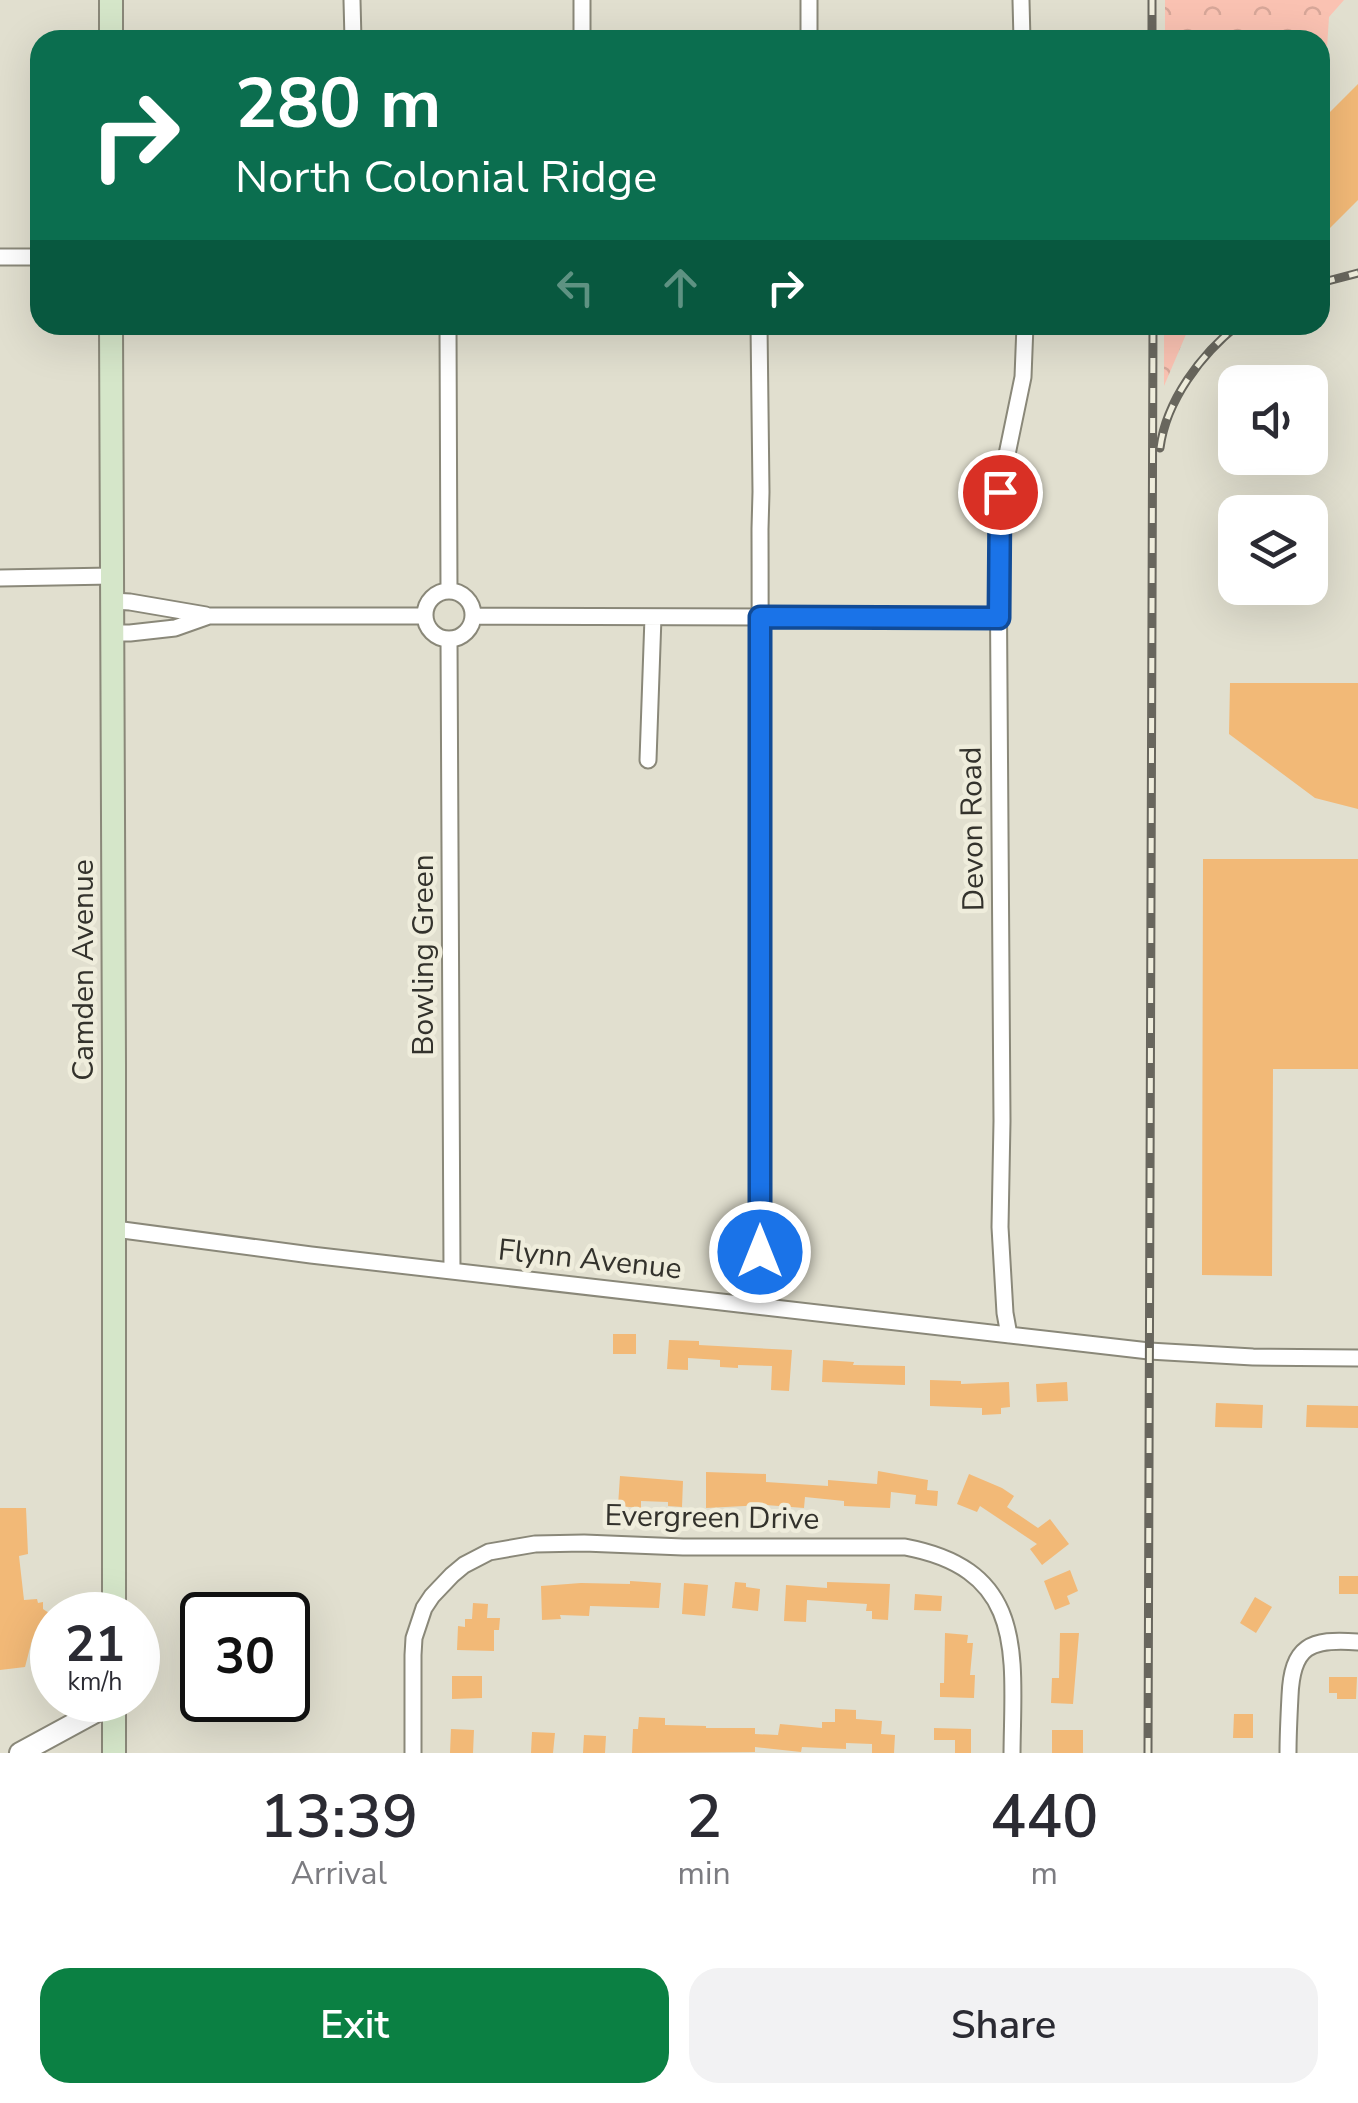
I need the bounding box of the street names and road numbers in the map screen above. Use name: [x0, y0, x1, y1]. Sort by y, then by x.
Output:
street label: Devon Road: [951, 746, 994, 912]
street label: Bowling Green: [403, 854, 444, 1056]
street label: Camden Avenue: [63, 859, 104, 1081]
street label: Flynn Avenue: [496, 1229, 684, 1290]
street label: Evergreen Drive: [604, 1495, 820, 1540]

